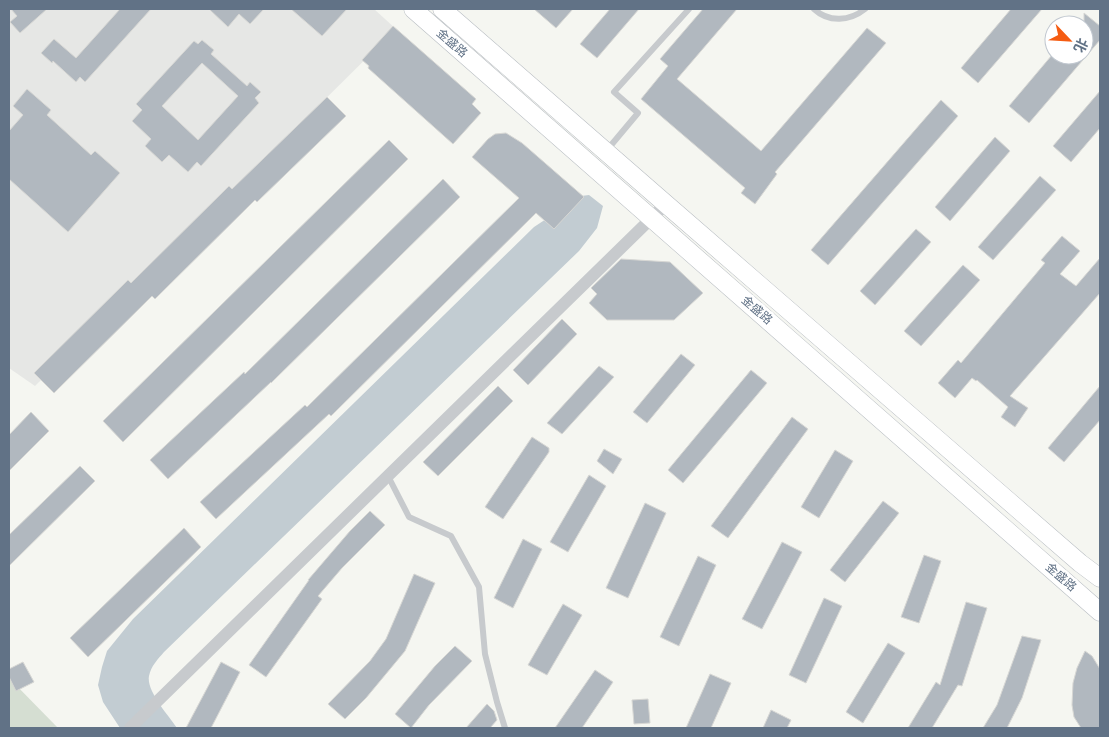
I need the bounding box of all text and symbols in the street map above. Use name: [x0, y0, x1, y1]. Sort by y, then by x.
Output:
north arrow: [1044, 15, 1094, 65]
street label: 金盛路: [434, 26, 470, 60]
text: 北: [1071, 36, 1091, 55]
street label: 金盛路: [739, 293, 775, 327]
street label: 金盛路: [1043, 560, 1079, 594]

